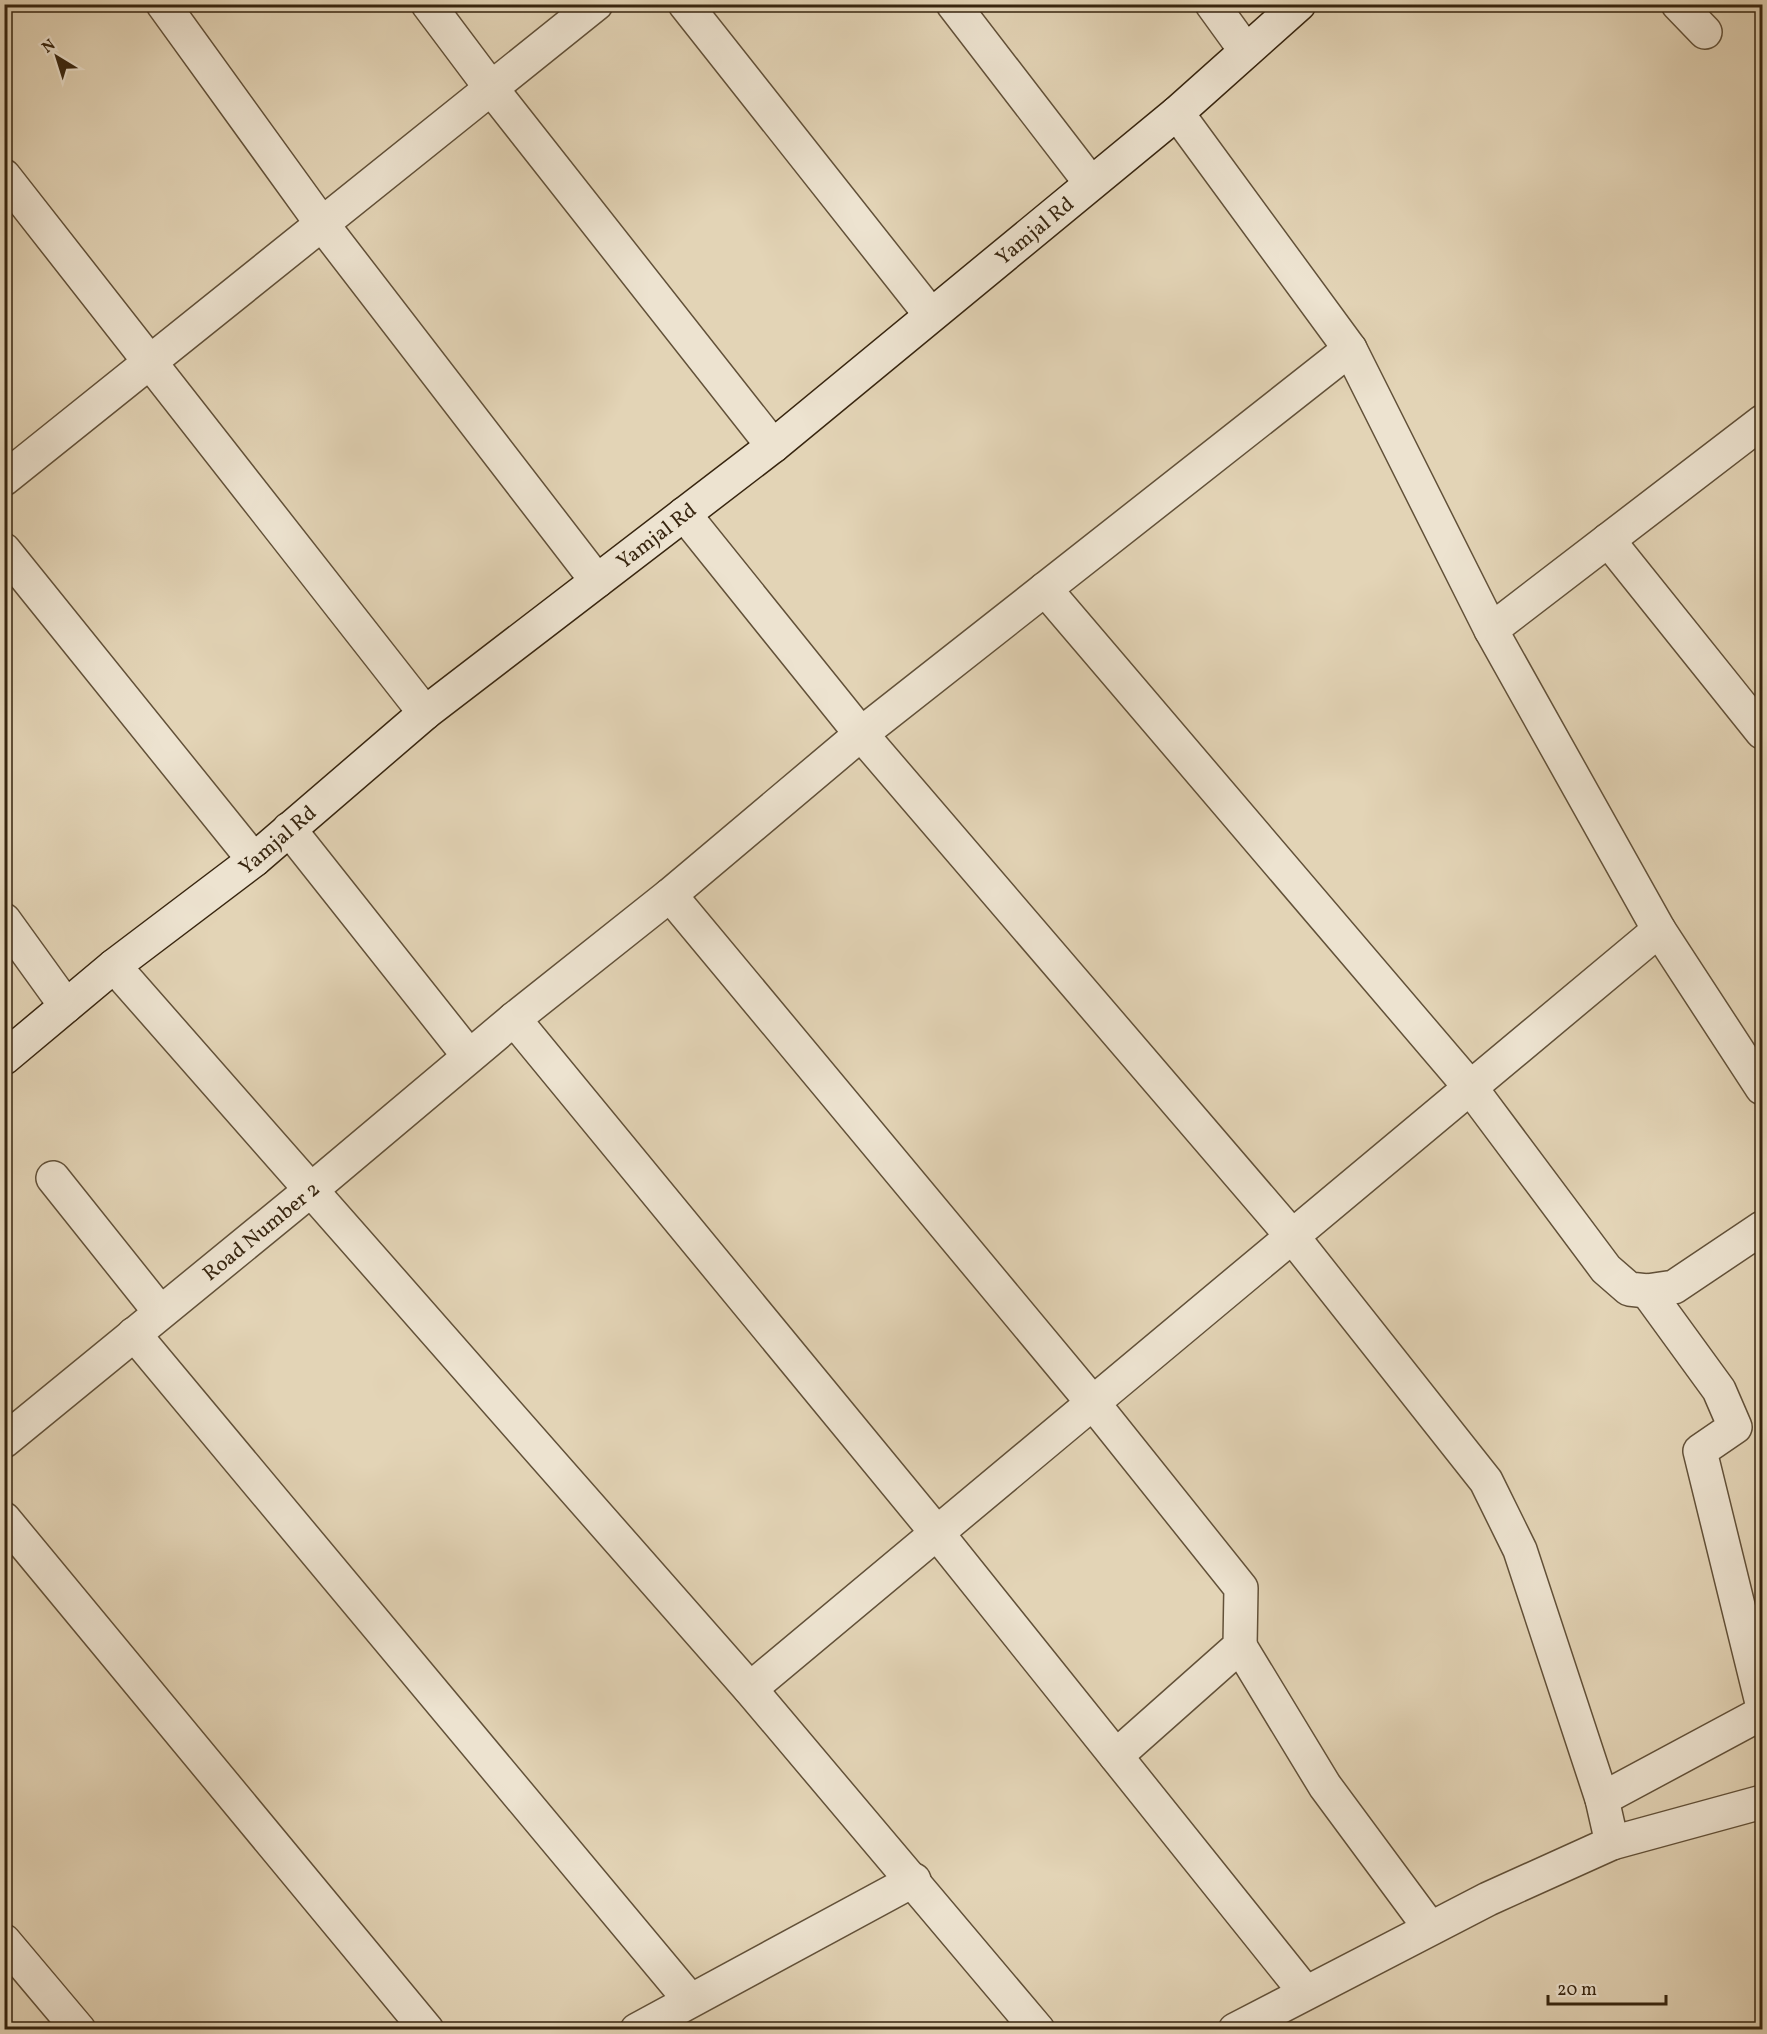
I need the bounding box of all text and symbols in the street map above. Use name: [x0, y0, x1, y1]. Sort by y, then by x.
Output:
north arrow: [27, 27, 87, 87]
text: N: [38, 34, 61, 59]
street label: Yamjal Rd: [990, 191, 1081, 273]
street label: Yamjal Rd: [611, 497, 703, 577]
street label: Yamjal Rd: [234, 799, 323, 882]
street label: Road Number 2: [197, 1175, 327, 1289]
scale bar: [1548, 1968, 1666, 2006]
text: 20 m: [1557, 1978, 1597, 2003]

